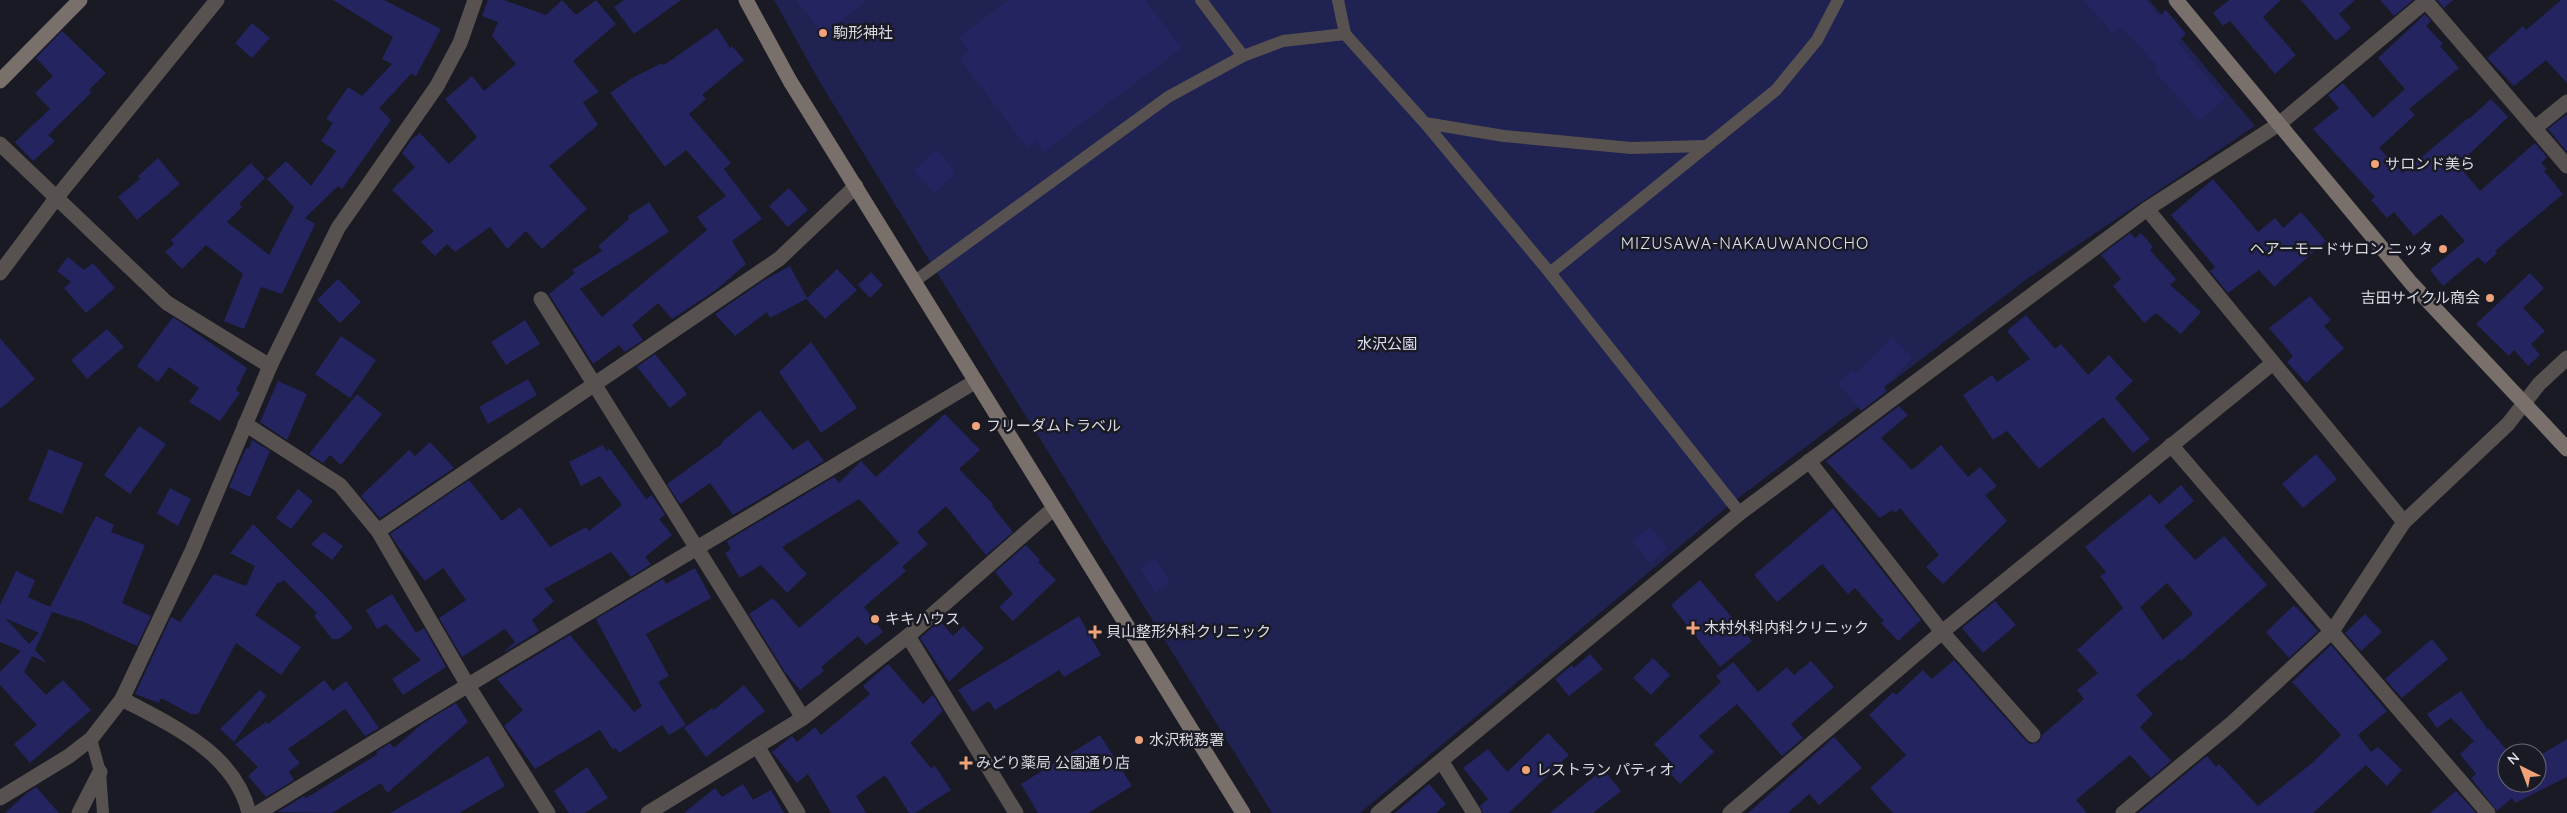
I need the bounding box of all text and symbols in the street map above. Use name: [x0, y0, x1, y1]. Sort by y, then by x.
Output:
place label: 駒形神社: [833, 23, 893, 42]
marker: 駒形神社: [817, 27, 829, 39]
place label: サロンド美ら: [2385, 154, 2475, 173]
marker: サロンド美ら: [2369, 158, 2381, 170]
district label: MIZUSAWA-NAKAUWANOCHO: [1621, 233, 1869, 253]
place label: ヘアーモードサロン ニッタ: [2250, 239, 2433, 258]
marker: ヘアーモードサロン ニッタ: [2437, 243, 2449, 255]
place label: 吉田サイクル商会: [2361, 288, 2480, 307]
marker: 吉田サイクル商会: [2484, 292, 2496, 304]
park label: 水沢公園: [1357, 334, 1417, 353]
place label: フリーダムトラベル: [986, 416, 1121, 435]
marker: フリーダムトラベル: [970, 420, 982, 432]
place label: キキハウス: [885, 609, 960, 628]
marker: キキハウス: [869, 613, 881, 625]
place label: 木村外科内科クリニック: [1704, 618, 1869, 637]
marker: 木村外科内科クリニック: [1686, 621, 1700, 635]
place label: 貝山整形外科クリニック: [1106, 622, 1271, 641]
marker: 貝山整形外科クリニック: [1088, 625, 1102, 639]
place label: 水沢税務署: [1149, 730, 1224, 749]
marker: 水沢税務署: [1133, 734, 1145, 746]
north arrow: [2497, 743, 2547, 793]
text: N: [2503, 748, 2523, 768]
place label: みどり薬局 公園通り店: [976, 753, 1130, 772]
marker: みどり薬局 公園通り店: [960, 757, 972, 769]
place label: レストラン パティオ: [1536, 760, 1674, 779]
marker: レストラン パティオ: [1520, 764, 1532, 776]

